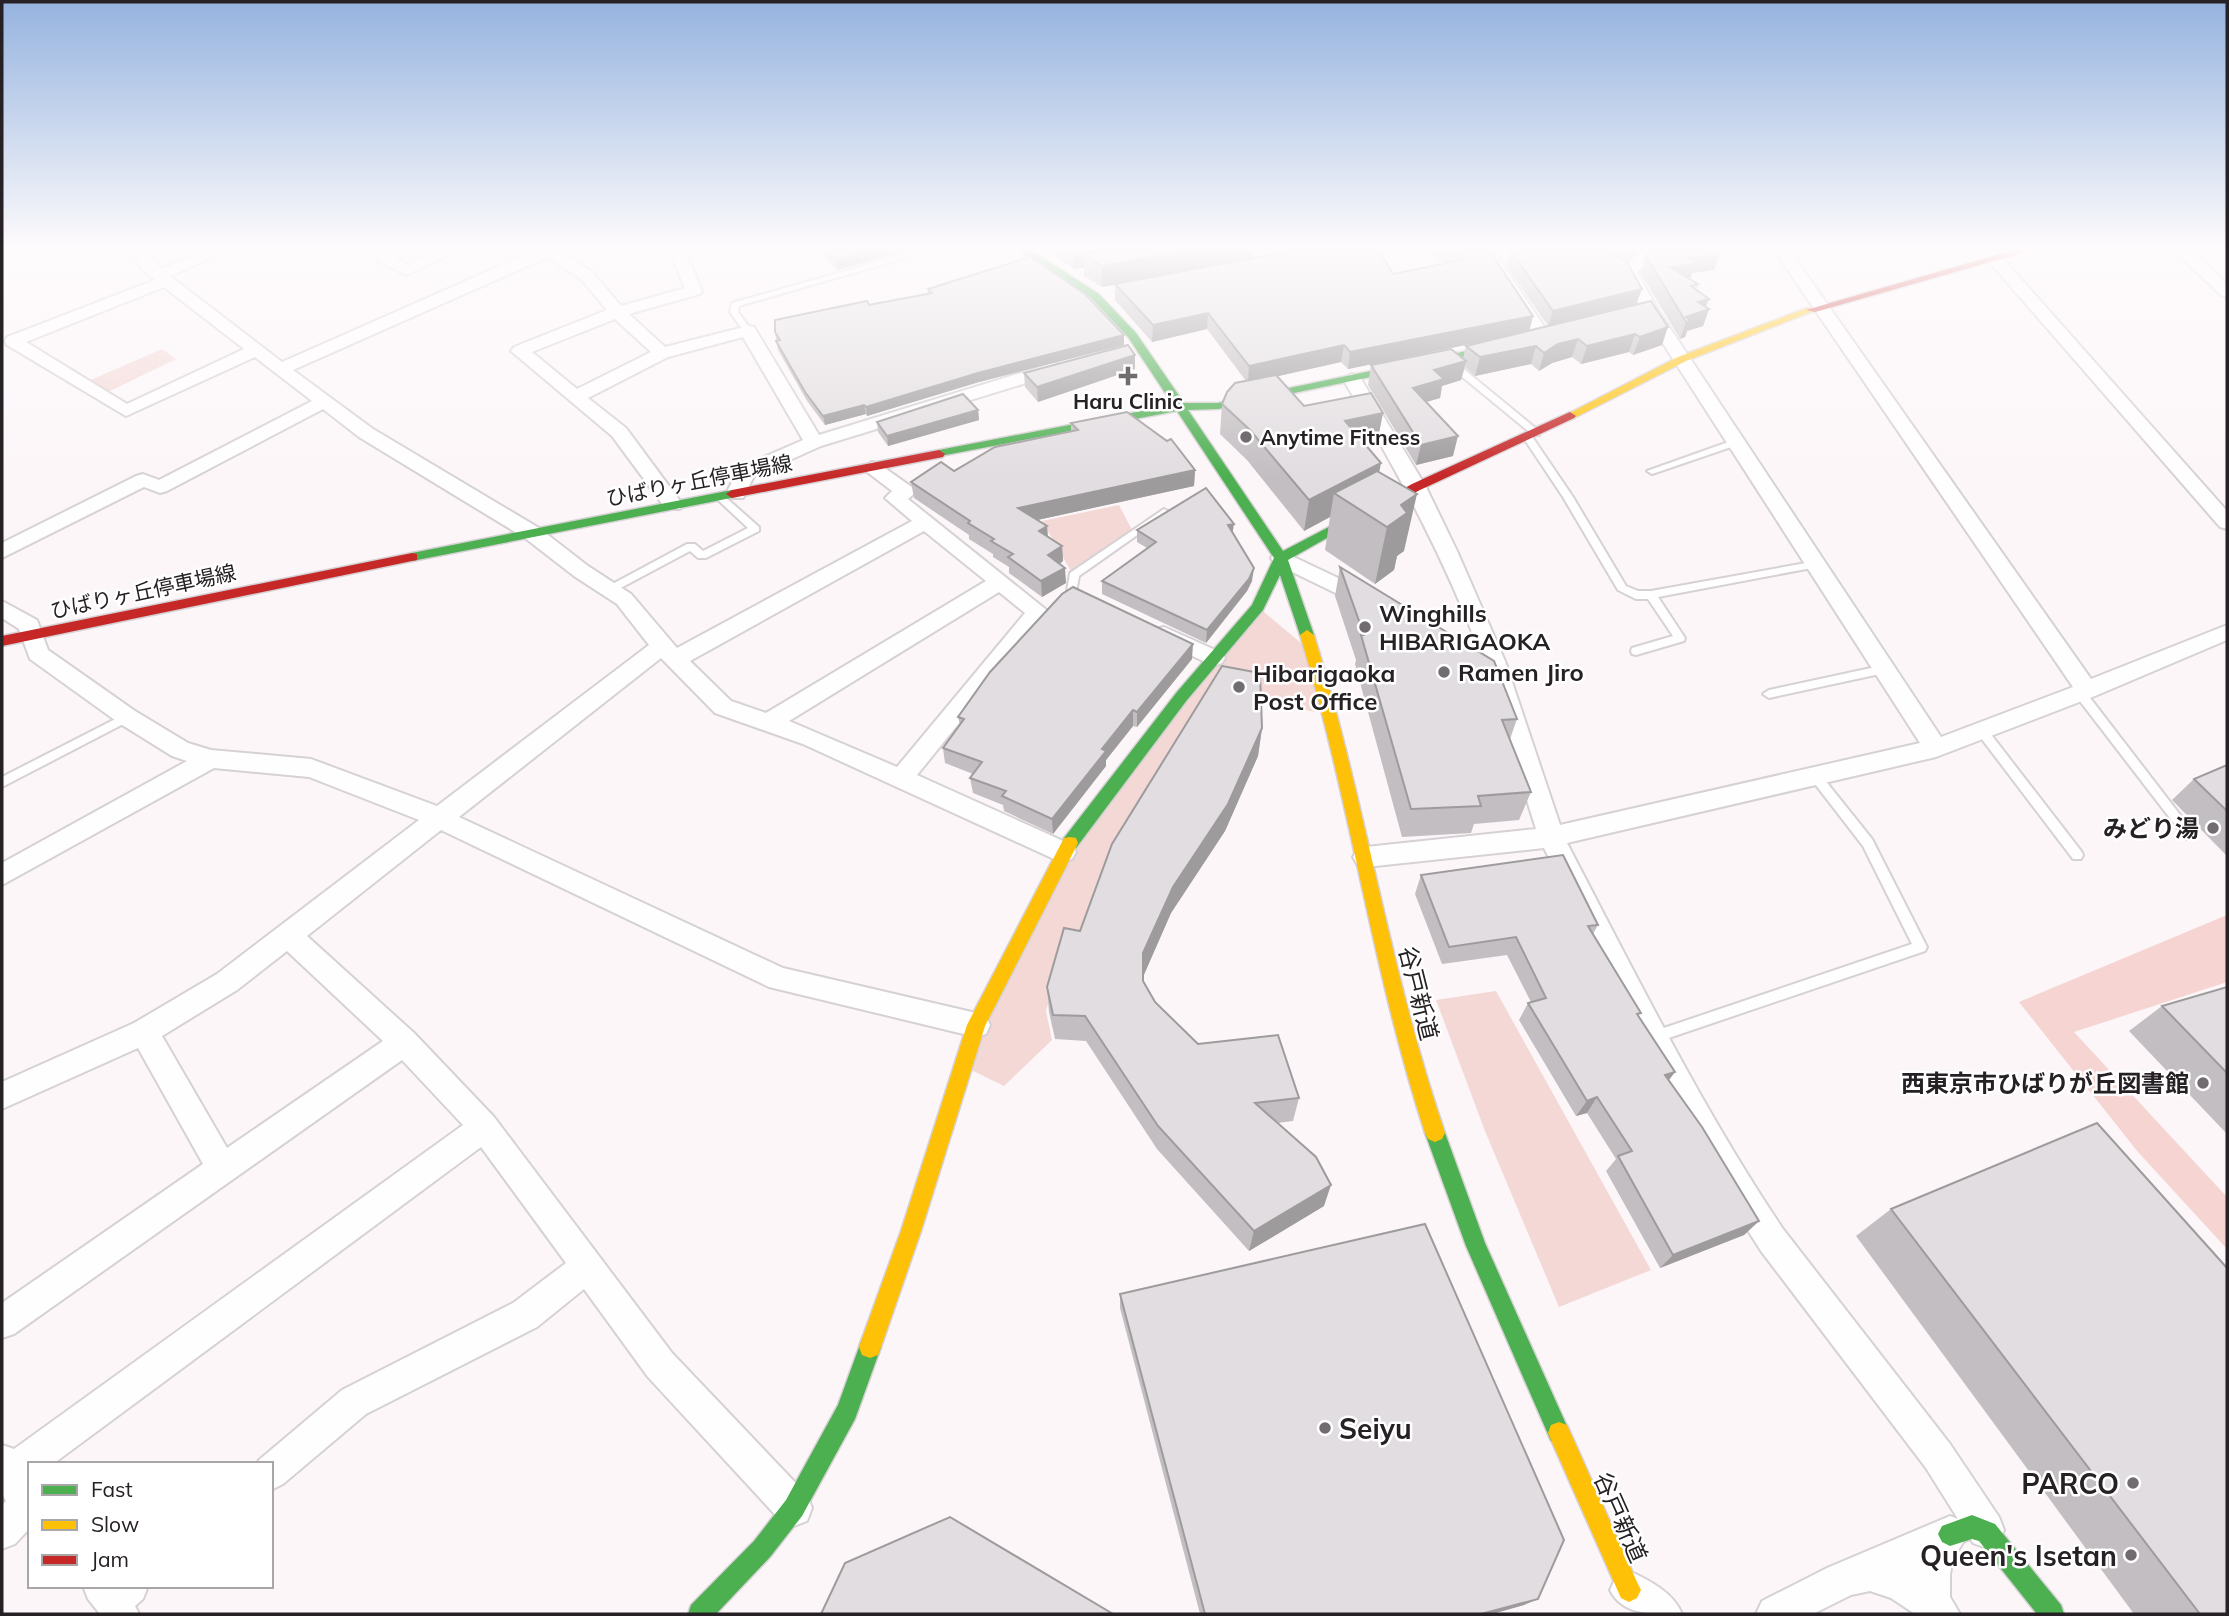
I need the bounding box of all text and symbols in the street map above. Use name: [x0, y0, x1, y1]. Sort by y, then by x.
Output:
marker: Haru Clinic: [1118, 366, 1138, 386]
place label: Haru Clinic: [1073, 388, 1183, 414]
place label: Anytime Fitness: [1260, 424, 1420, 450]
marker: Anytime Fitness: [1238, 429, 1254, 445]
street label: ひばりヶ丘停車場線: [604, 449, 794, 511]
street label: ひばりヶ丘停車場線: [48, 559, 238, 623]
place label: Winghills HIBARIGAOKA: [1379, 598, 1550, 656]
marker: Winghills HIBARIGAOKA: [1357, 619, 1373, 635]
place label: Ramen Jiro: [1458, 657, 1584, 687]
place label: Hibarigaoka Post Office: [1253, 658, 1395, 716]
marker: Ramen Jiro: [1436, 664, 1452, 680]
marker: Hibarigaoka Post Office: [1231, 679, 1247, 695]
place label: みどり湯: [2103, 813, 2199, 843]
marker: みどり湯: [2205, 820, 2221, 836]
street label: 谷戸新道: [1393, 943, 1445, 1043]
place label: 西東京市ひばりが丘図書館: [1901, 1068, 2189, 1098]
marker: 西東京市ひばりが丘図書館: [2195, 1075, 2211, 1091]
place label: Seiyu: [1339, 1411, 1412, 1446]
marker: Seiyu: [1317, 1420, 1333, 1436]
legend: [28, 1462, 273, 1588]
place label: PARCO: [2021, 1466, 2119, 1501]
street label: 谷戸新道: [1588, 1467, 1654, 1567]
marker: PARCO: [2125, 1475, 2141, 1491]
text: Fast: [91, 1476, 133, 1502]
text: Slow: [91, 1511, 139, 1537]
place label: Queen's Isetan: [1920, 1538, 2117, 1573]
text: Jam: [91, 1546, 129, 1572]
marker: Queen's Isetan: [2123, 1547, 2139, 1563]

